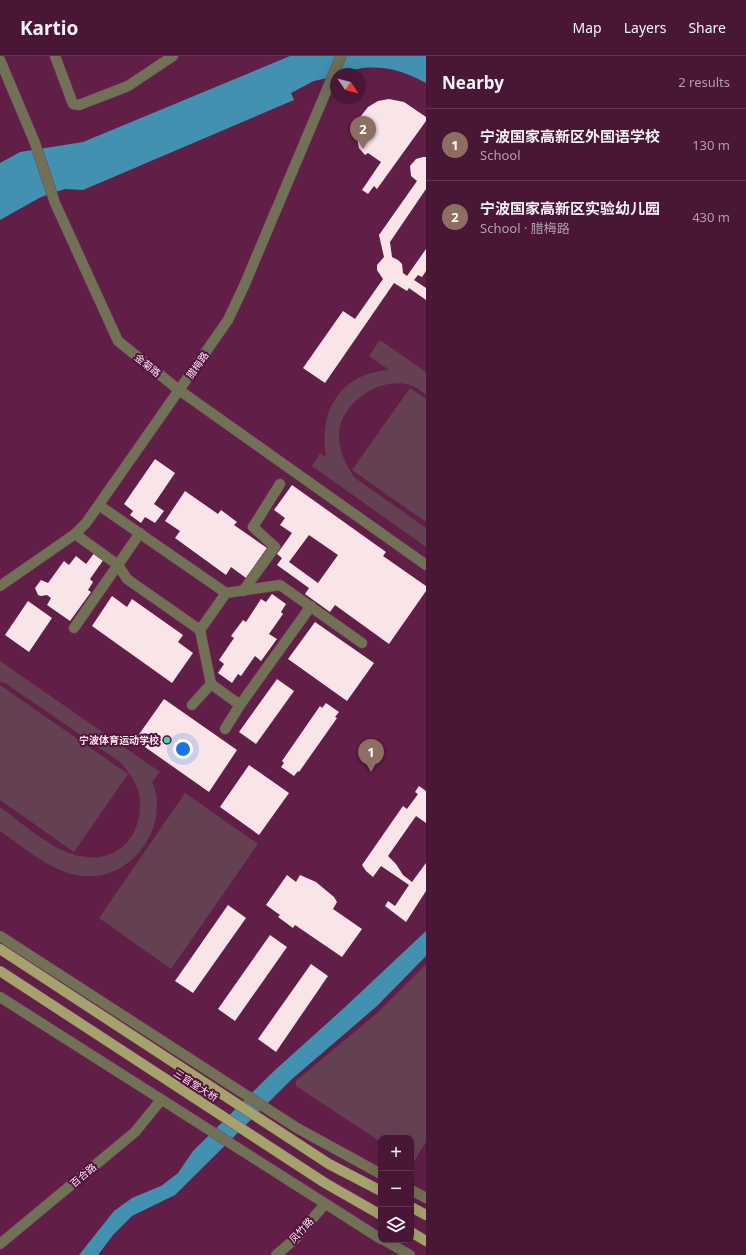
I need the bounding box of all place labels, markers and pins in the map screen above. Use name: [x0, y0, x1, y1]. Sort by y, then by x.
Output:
pin: 2: [350, 116, 376, 149]
place label: 宁波体育运动学校: [79, 733, 159, 747]
marker: 宁波体育运动学校: [162, 735, 172, 745]
pin: 1: [358, 739, 384, 772]

